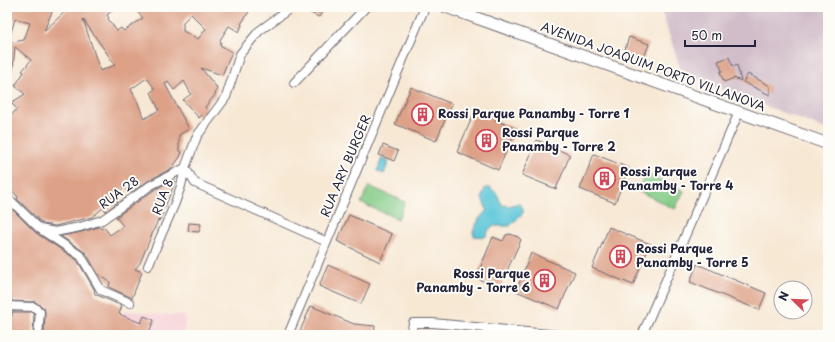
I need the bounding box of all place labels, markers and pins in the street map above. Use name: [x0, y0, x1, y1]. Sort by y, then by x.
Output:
building icon: Rossi Parque Panamby - Torre 1: [410, 101, 436, 127]
place label: Rossi Parque Panamby - Torre 1: [438, 104, 630, 122]
place label: Rossi Parque Panamby - Torre 2: [502, 123, 616, 155]
building icon: Rossi Parque Panamby - Torre 2: [474, 127, 500, 153]
place label: Rossi Parque Panamby - Torre 4: [620, 162, 733, 194]
building icon: Rossi Parque Panamby - Torre 4: [591, 166, 617, 192]
place label: Rossi Parque Panamby - Torre 5: [636, 239, 749, 271]
building icon: Rossi Parque Panamby - Torre 5: [608, 243, 634, 269]
place label: Rossi Parque Panamby - Torre 6: [416, 264, 531, 296]
building icon: Rossi Parque Panamby - Torre 6: [532, 268, 558, 294]

